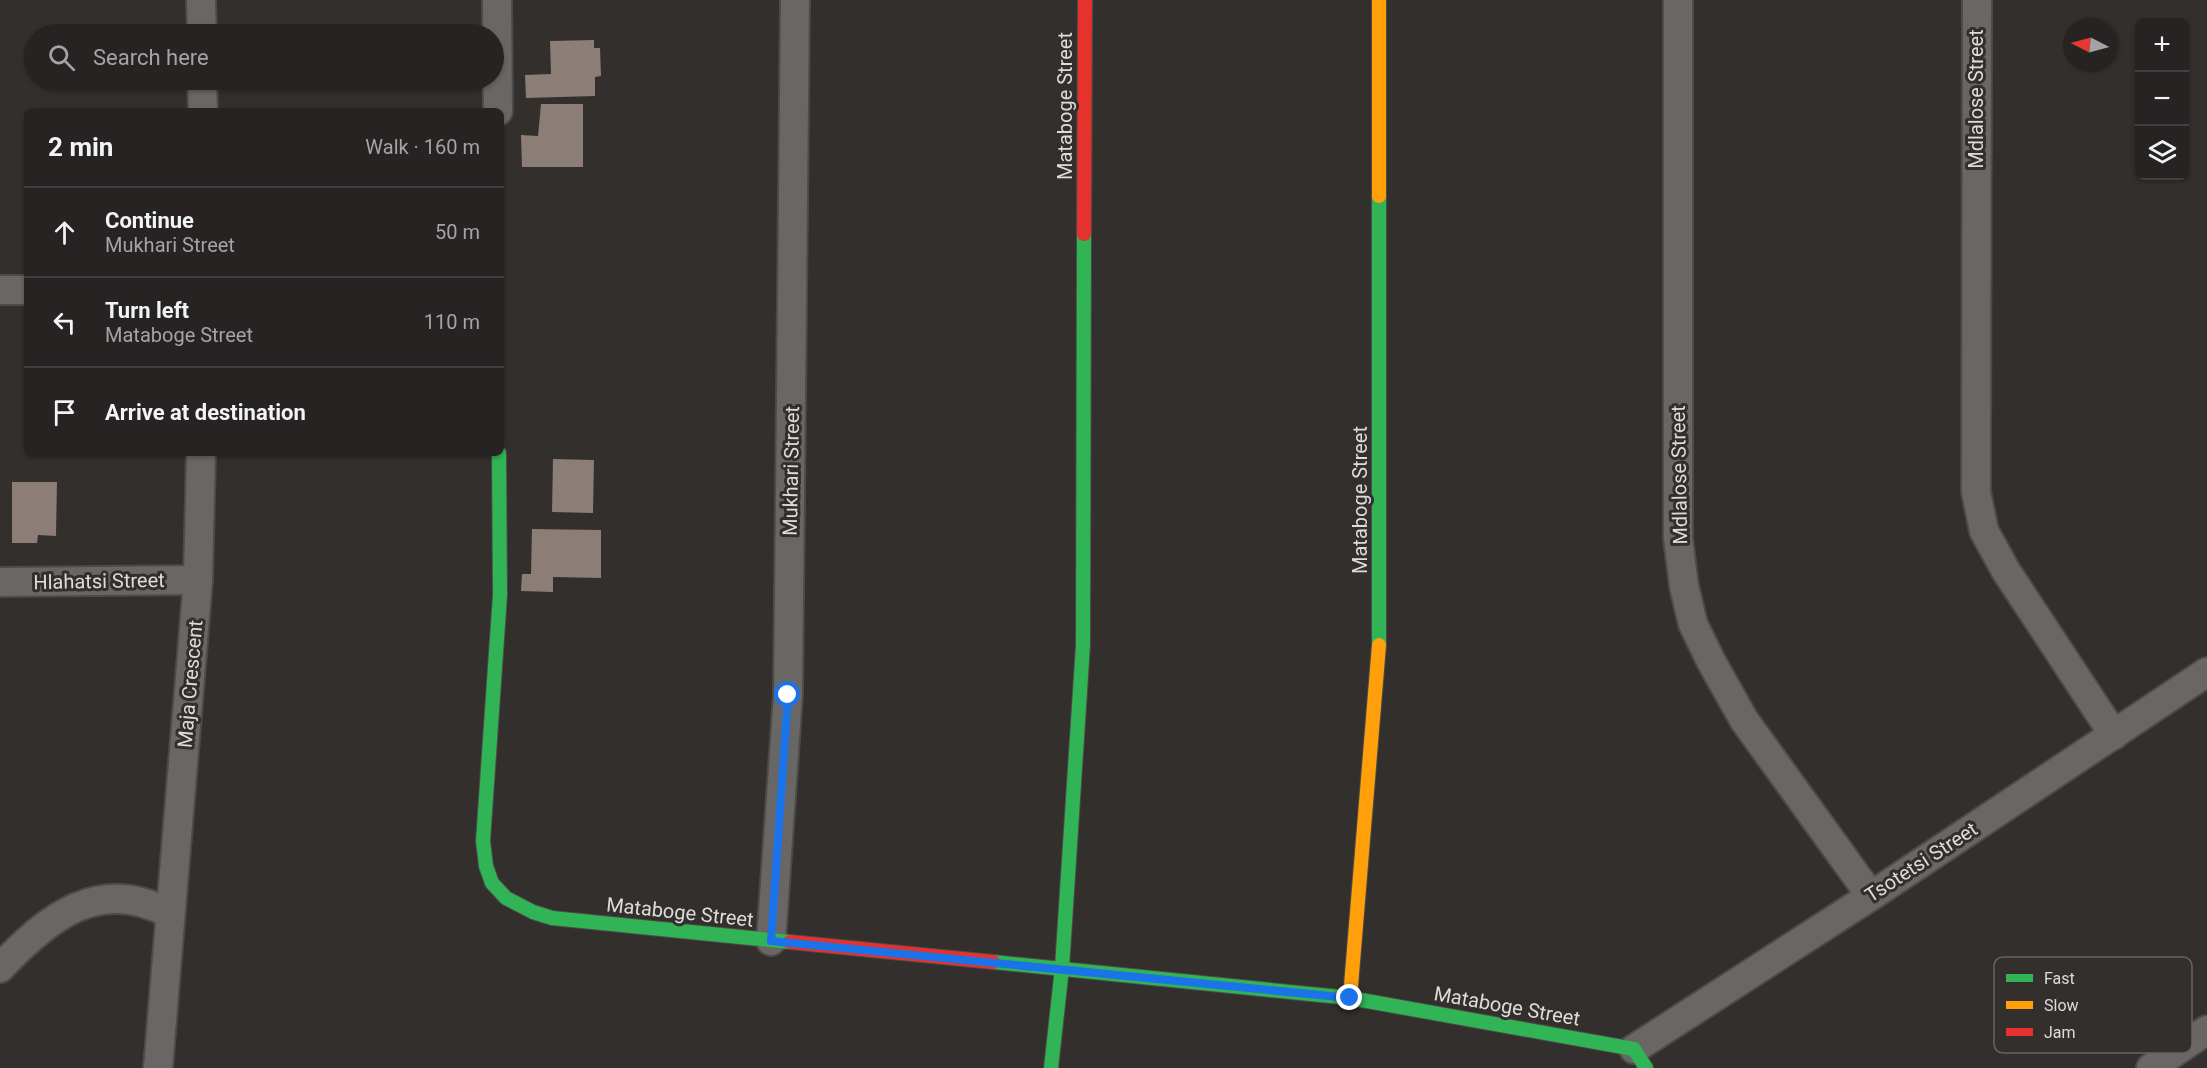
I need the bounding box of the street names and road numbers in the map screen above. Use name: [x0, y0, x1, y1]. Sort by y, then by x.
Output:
street label: Mdlalose Street: [1964, 29, 1988, 169]
street label: Mataboge Street: [1053, 32, 1077, 180]
street label: Mdlalose Street: [1666, 405, 1692, 545]
street label: Mukhari Street: [778, 406, 804, 536]
street label: Mataboge Street: [1348, 426, 1372, 574]
street label: Hlahatsi Street: [33, 568, 165, 594]
street label: Maja Crescent: [172, 619, 208, 749]
street label: Tsotetsi Street: [1860, 817, 1982, 907]
street label: Mataboge Street: [605, 892, 755, 932]
street label: Mataboge Street: [1432, 981, 1582, 1031]

